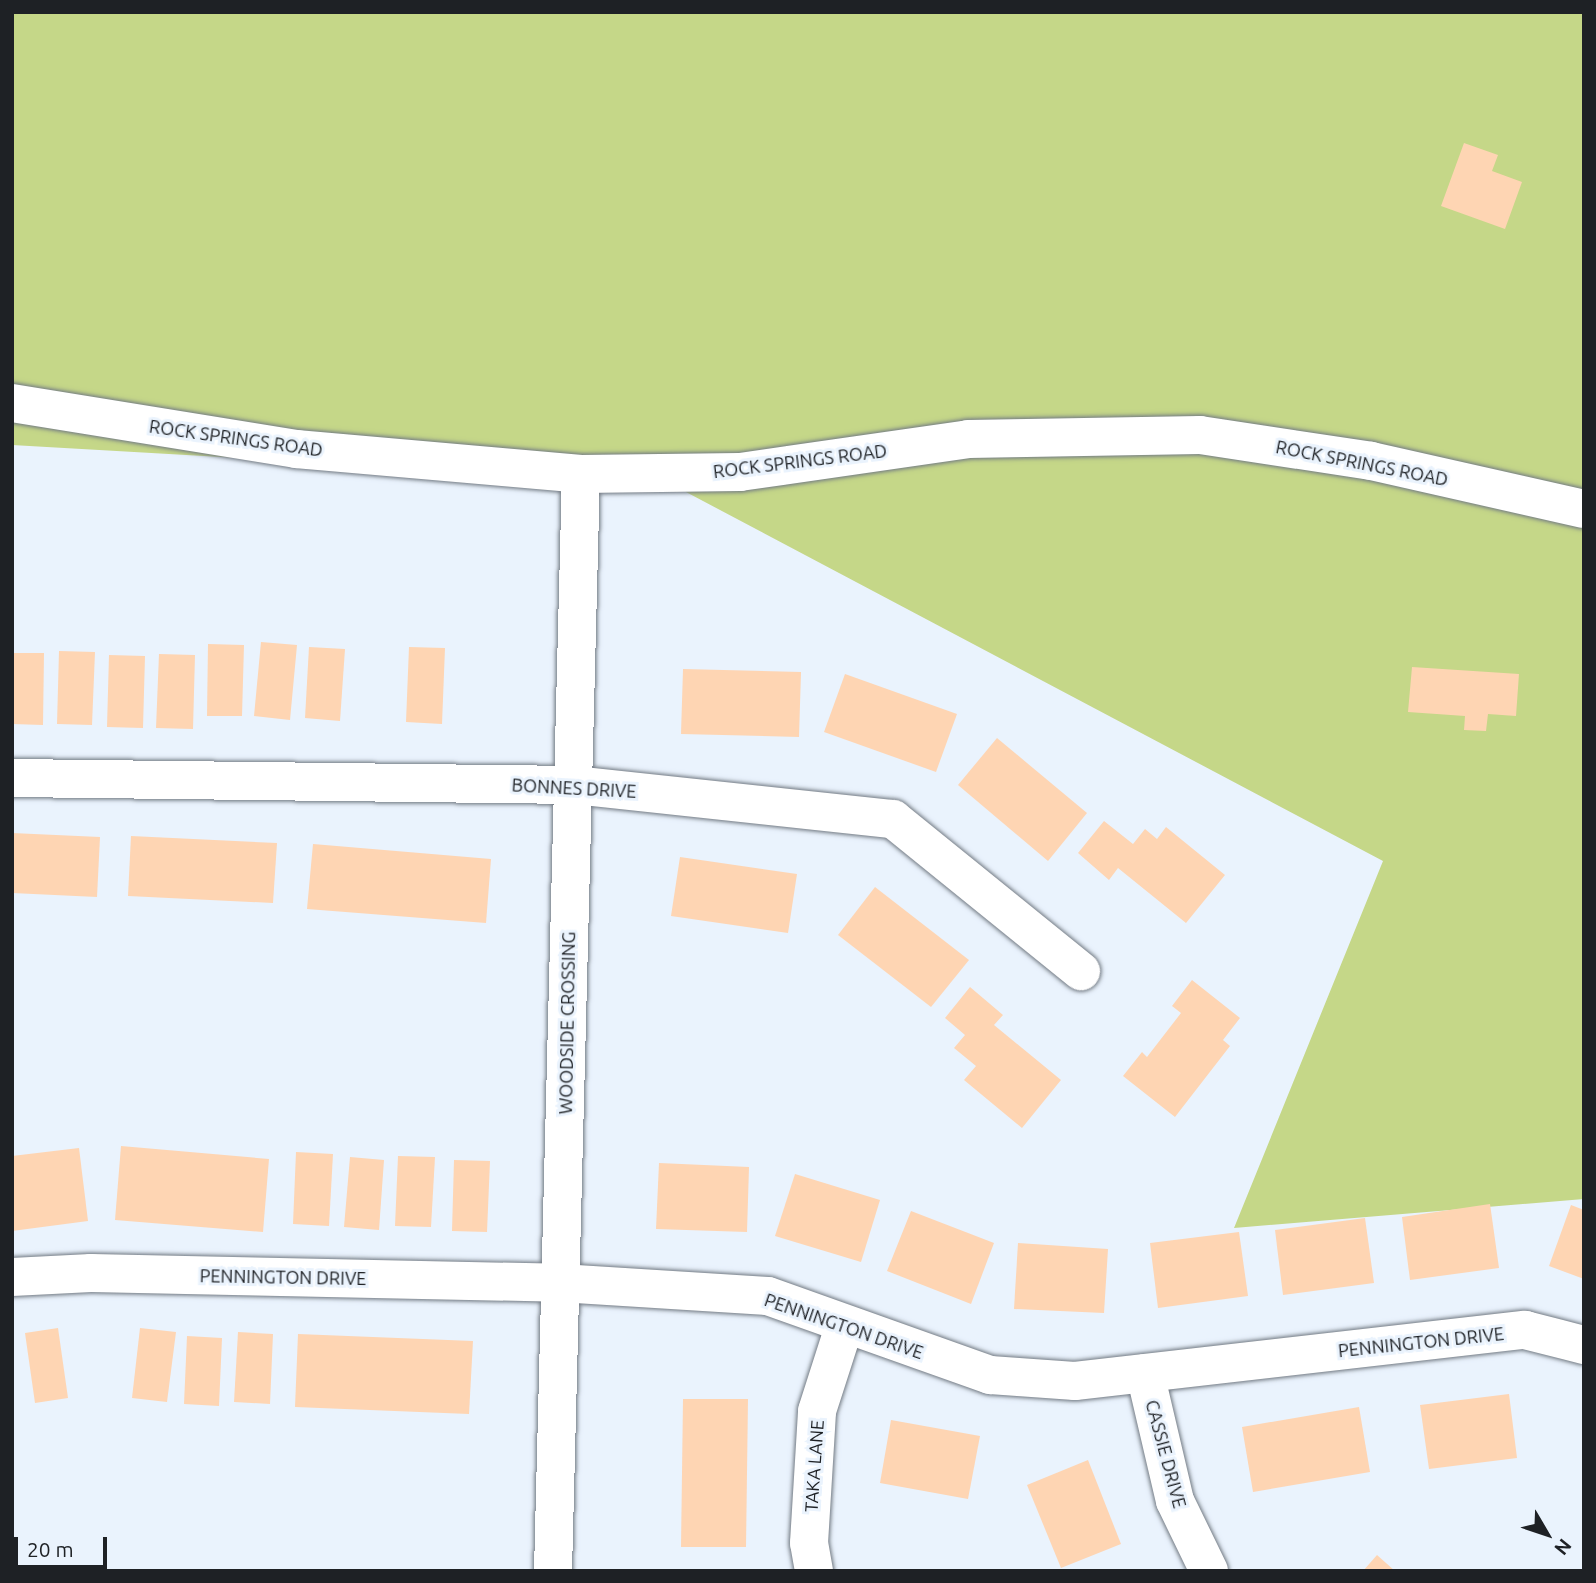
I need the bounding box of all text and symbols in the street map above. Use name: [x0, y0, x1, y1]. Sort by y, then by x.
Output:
street label: ROCK SPRINGS ROAD: [148, 415, 324, 461]
street label: ROCK SPRINGS ROAD: [1274, 436, 1450, 490]
street label: ROCK SPRINGS ROAD: [712, 440, 888, 482]
street label: BONNES DRIVE: [511, 774, 637, 802]
street label: WOODSIDE CROSSING: [555, 931, 579, 1115]
street label: PENNINGTON DRIVE: [199, 1265, 367, 1289]
street label: PENNINGTON DRIVE: [762, 1289, 926, 1363]
street label: PENNINGTON DRIVE: [1337, 1323, 1505, 1361]
street label: CASSIE DRIVE: [1141, 1397, 1191, 1511]
street label: TAKA LANE: [800, 1419, 828, 1513]
north arrow: [1512, 1499, 1582, 1569]
scale bar: [18, 1524, 110, 1568]
text: N: [1550, 1535, 1576, 1560]
text: 20 m: [27, 1537, 74, 1561]

